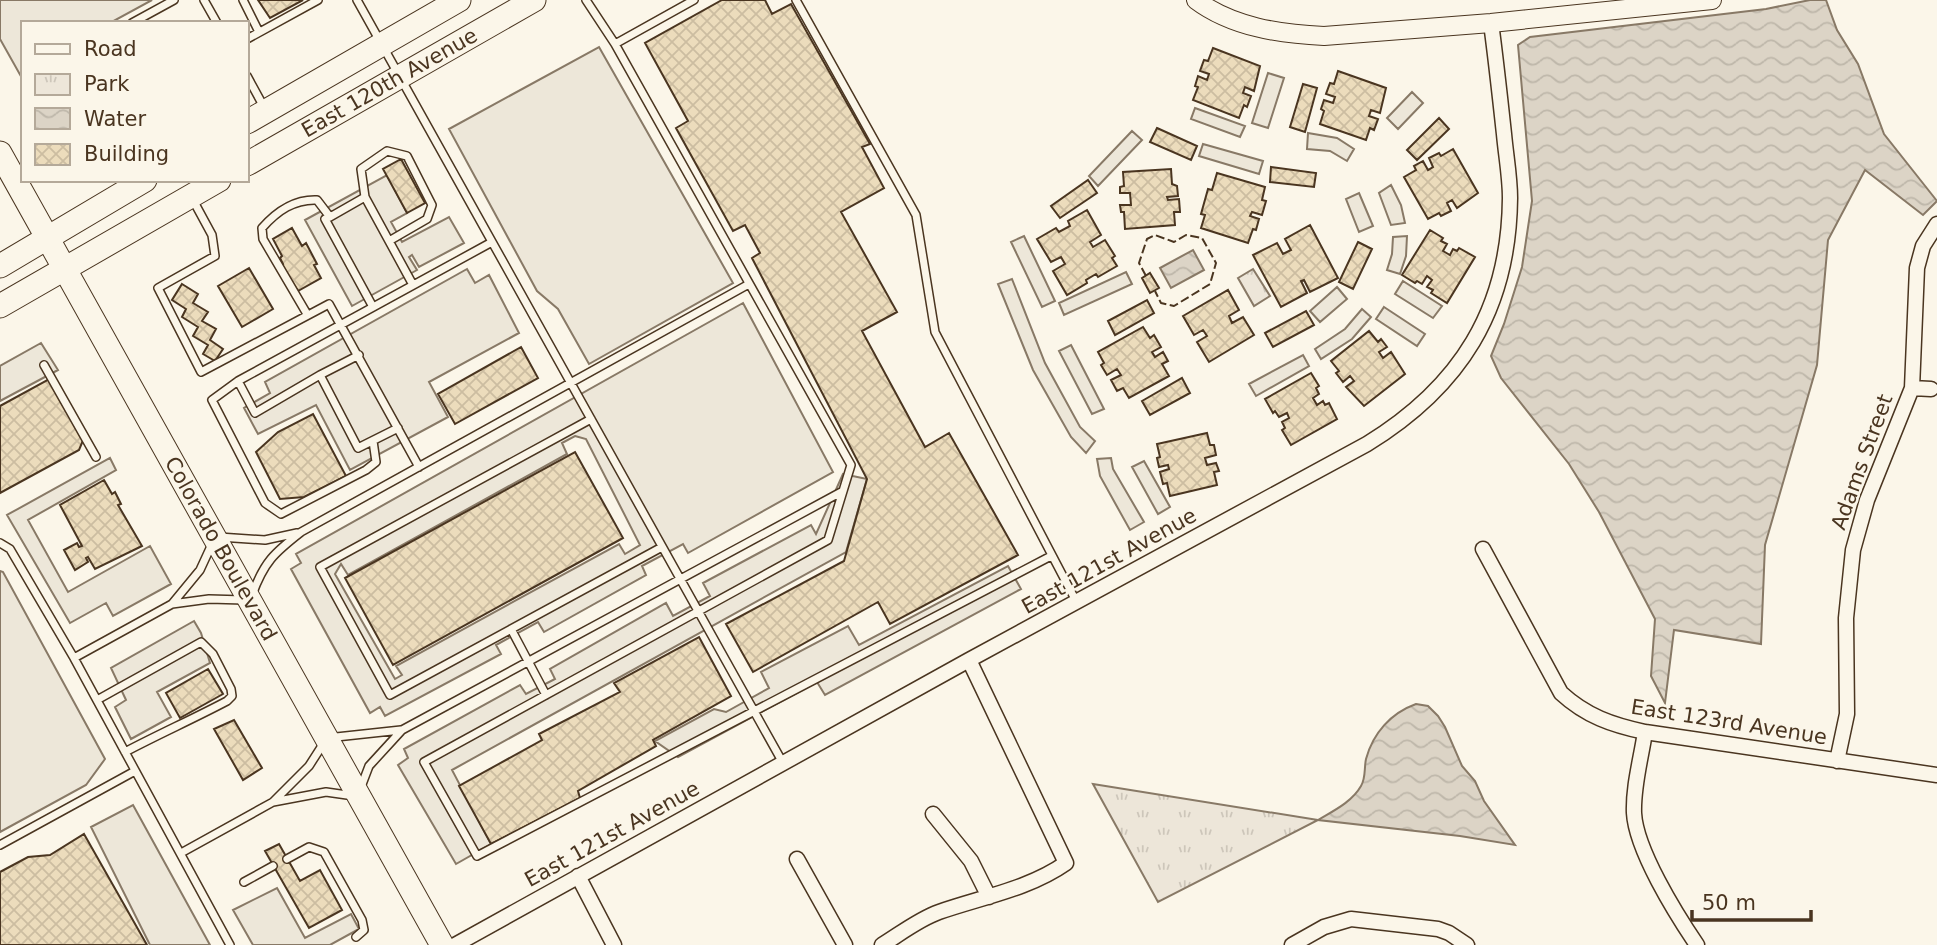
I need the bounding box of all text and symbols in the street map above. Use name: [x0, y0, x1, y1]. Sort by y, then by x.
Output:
legend: [21, 21, 248, 182]
street label: East 120th Avenue: [297, 23, 481, 142]
text: Road: [84, 37, 137, 61]
text: Park: [84, 72, 130, 96]
text: Water: [84, 107, 146, 131]
text: Building: [84, 142, 169, 166]
street label: Adams Street: [1826, 391, 1898, 533]
street label: Colorado Boulevard: [160, 452, 282, 645]
street label: East 121st Avenue: [1017, 503, 1201, 619]
street label: East 123rd Avenue: [1629, 695, 1829, 749]
street label: East 121st Avenue: [520, 776, 704, 892]
scale bar: [1692, 878, 1811, 922]
text: 50 m: [1702, 891, 1756, 915]

